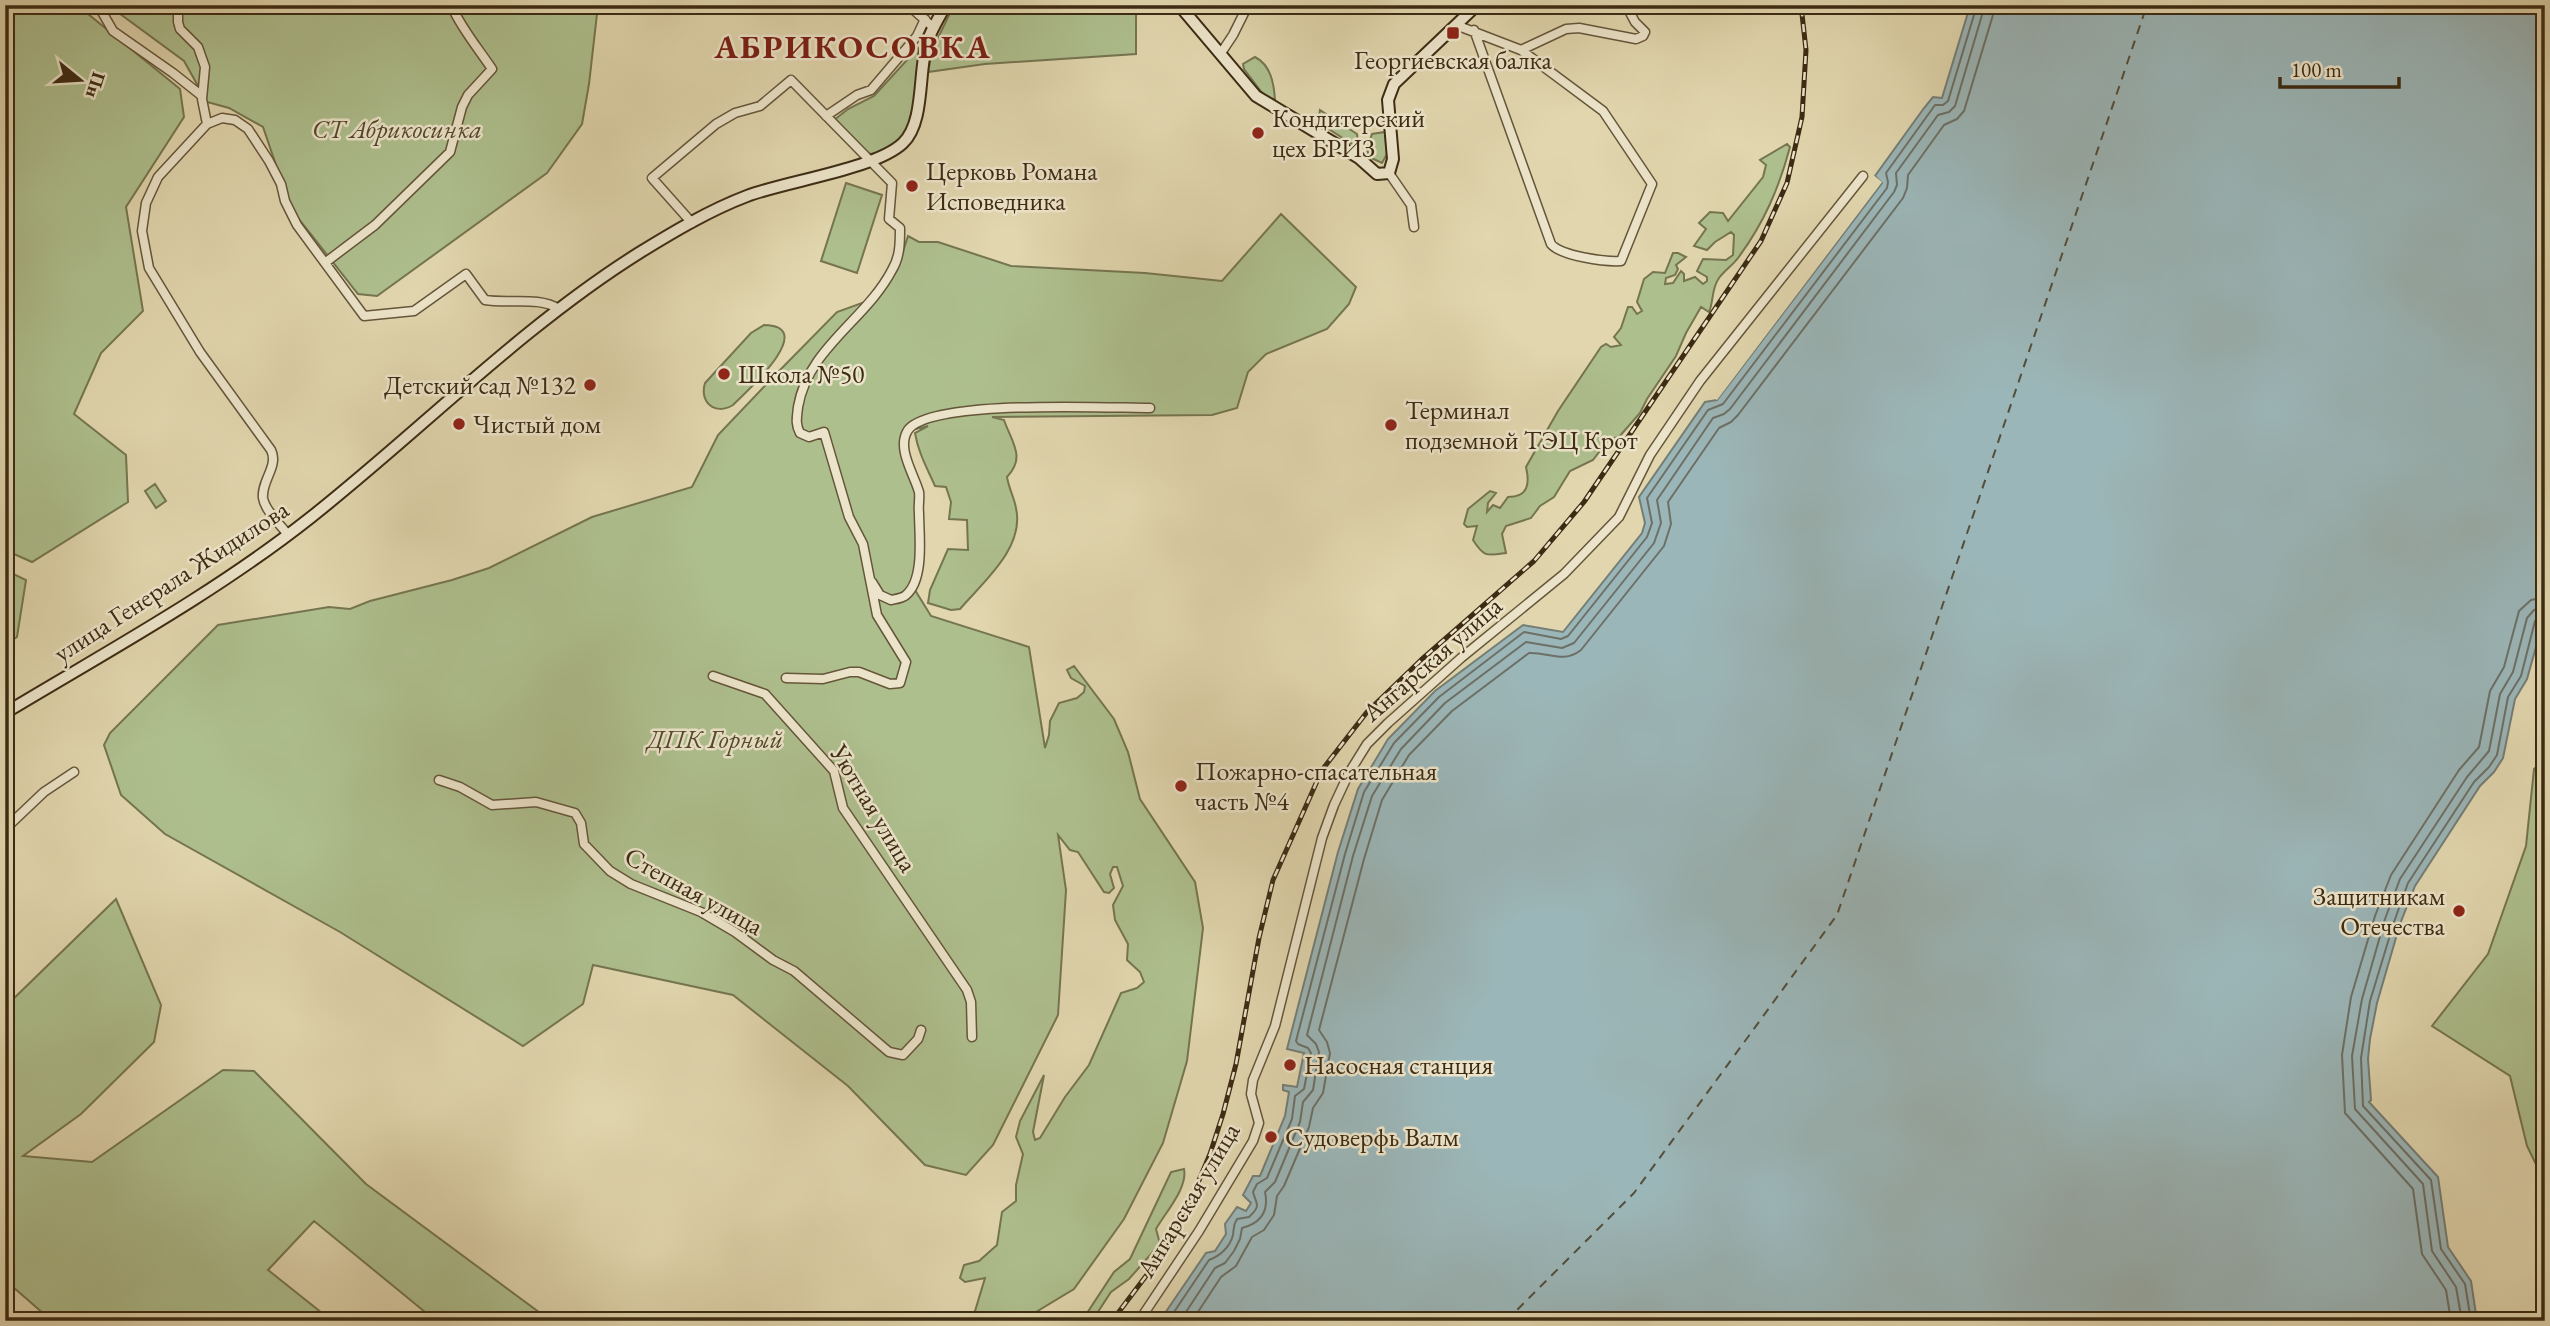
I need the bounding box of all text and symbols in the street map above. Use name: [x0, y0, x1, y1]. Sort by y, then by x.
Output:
district label: АБРИКОСОВКА: [713, 25, 992, 68]
marker: Георгиевская балка: [1445, 25, 1461, 41]
place label: Георгиевская балка: [1354, 43, 1553, 77]
north arrow: [46, 46, 116, 116]
scale bar: [2280, 46, 2400, 90]
text: 100 m: [2291, 56, 2342, 83]
text: Пн: [80, 69, 112, 101]
place label: Кондитерский цех БРИЗ: [1272, 101, 1425, 165]
park label: СТ Абрикосинка: [312, 112, 482, 146]
marker: Кондитерский цех БРИЗ: [1250, 125, 1266, 141]
place label: Церковь Романа Исповедника: [926, 154, 1098, 218]
marker: Церковь Романа Исповедника: [904, 178, 920, 194]
place label: Школа №50: [738, 357, 865, 391]
marker: Школа №50: [716, 366, 732, 382]
place label: Детский сад №132: [384, 368, 577, 402]
marker: Детский сад №132: [582, 377, 598, 393]
place label: Терминал подземной ТЭЦ Крот: [1405, 393, 1638, 457]
place label: Чистый дом: [473, 407, 601, 441]
marker: Чистый дом: [451, 416, 467, 432]
marker: Терминал подземной ТЭЦ Крот: [1383, 417, 1399, 433]
street label: улица Генерала Жидилова: [47, 492, 296, 670]
street label: Ангарская улица: [1354, 588, 1510, 730]
park label: ДПК Горный: [645, 722, 783, 756]
street label: Уютная улица: [822, 737, 926, 879]
place label: Пожарно-спасательная часть №4: [1195, 754, 1437, 818]
marker: Пожарно-спасательная часть №4: [1173, 778, 1189, 794]
street label: Степная улица: [619, 839, 770, 943]
place label: Защитникам Отечества: [2313, 879, 2446, 943]
marker: Защитникам Отечества: [2451, 903, 2467, 919]
place label: Насосная станция: [1304, 1048, 1493, 1082]
marker: Насосная станция: [1282, 1057, 1298, 1073]
street label: Ангарская улица: [1128, 1116, 1248, 1285]
place label: Судоверфь Валм: [1285, 1120, 1459, 1154]
marker: Судоверфь Валм: [1263, 1129, 1279, 1145]

